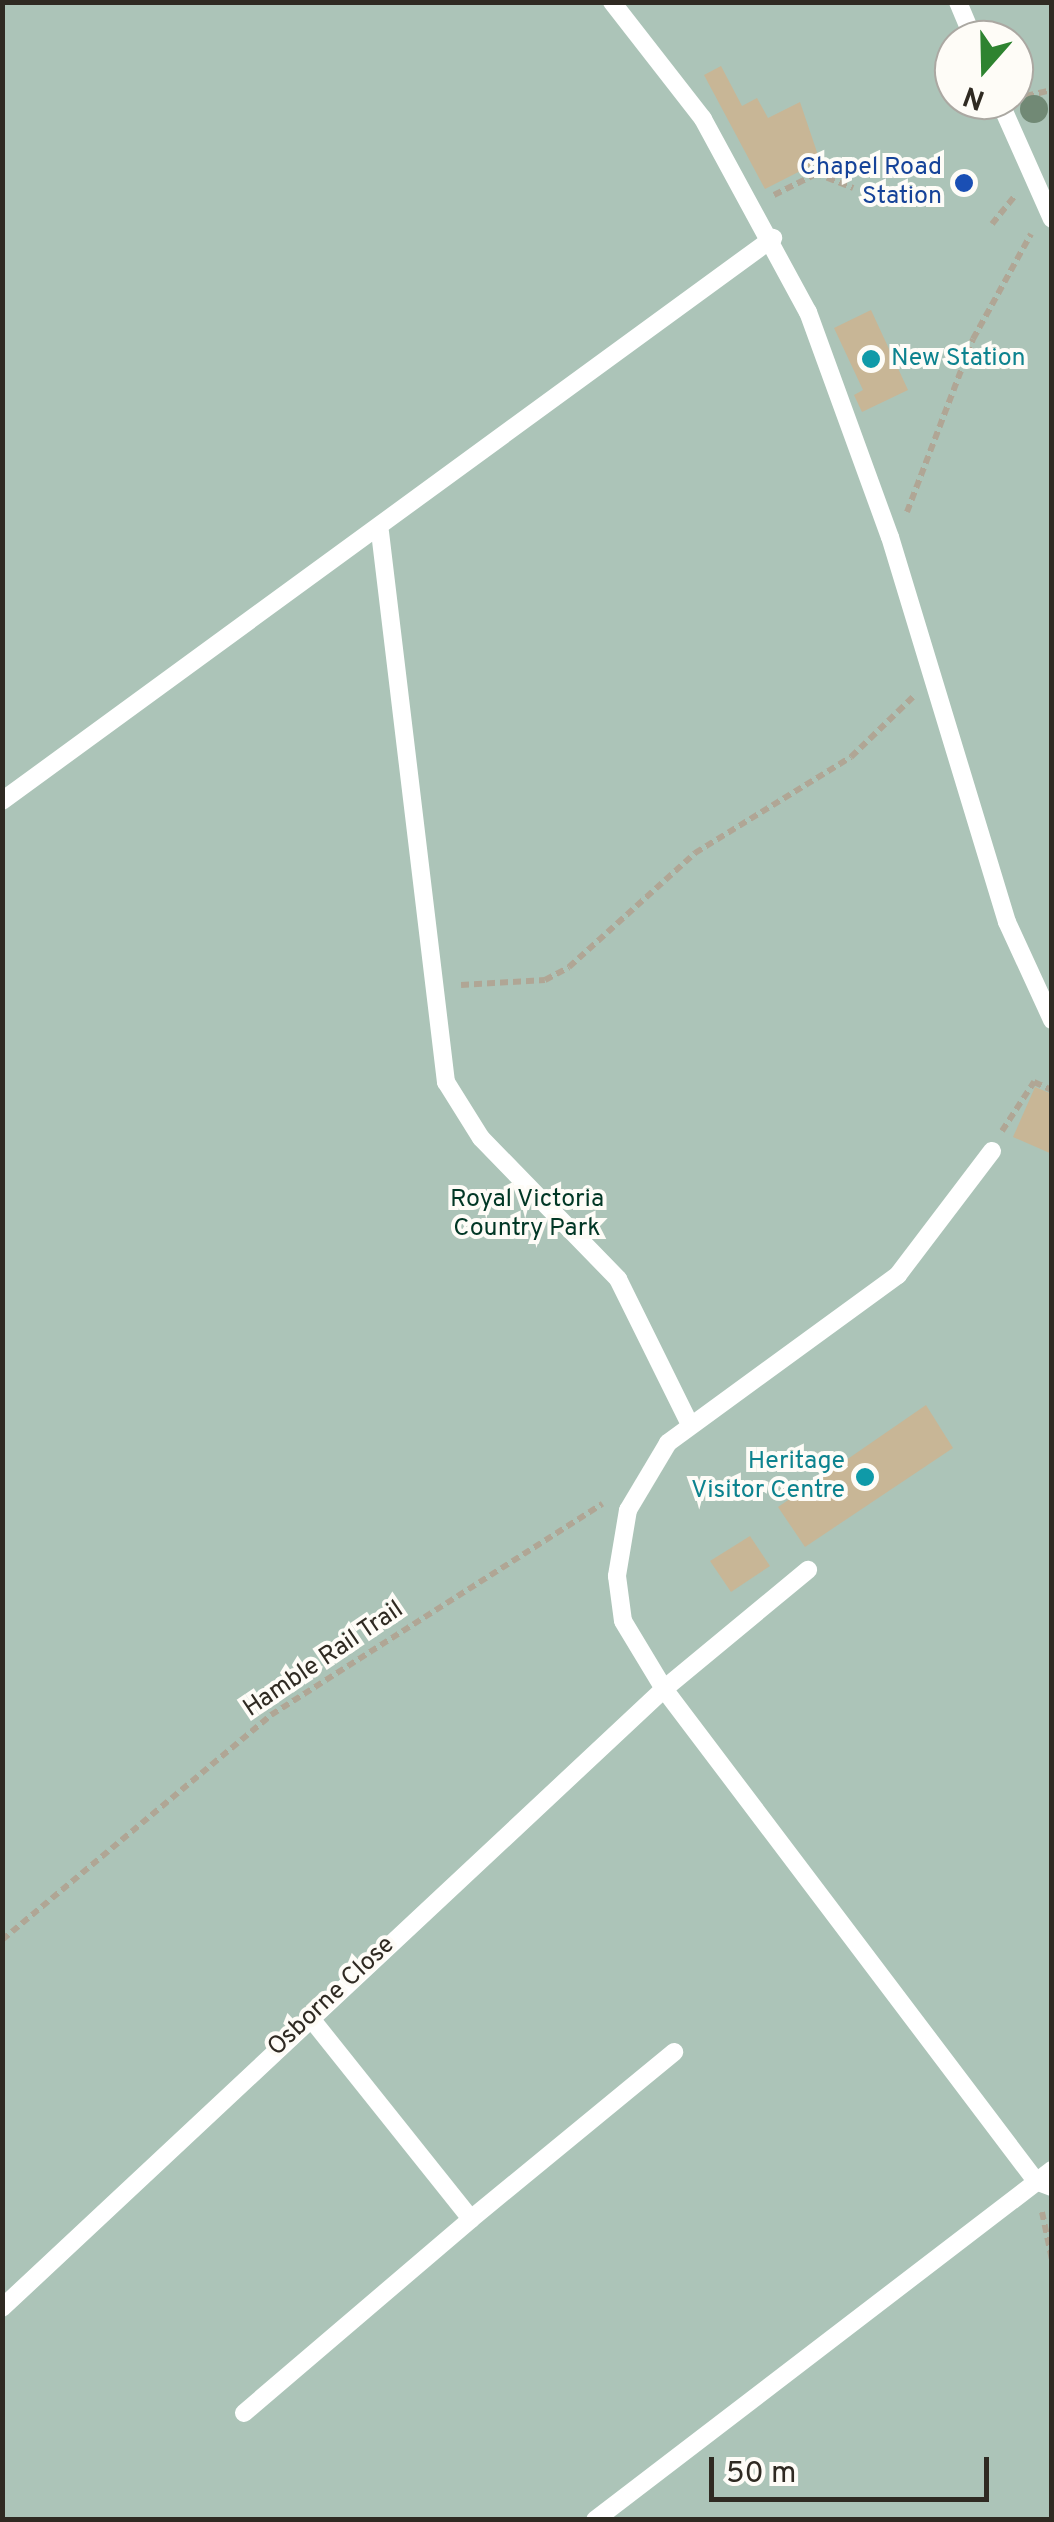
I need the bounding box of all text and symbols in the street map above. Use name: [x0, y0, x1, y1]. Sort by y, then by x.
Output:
north arrow: [934, 20, 1034, 120]
text: N: [959, 76, 990, 117]
place label: Chapel Road Station: [800, 154, 942, 213]
marker: Chapel Road Station: [951, 170, 977, 196]
place label: New Station: [891, 344, 1026, 374]
marker: New Station: [860, 348, 882, 370]
park label: Royal Victoria Country Park: [449, 1186, 605, 1245]
place label: Heritage Visitor Centre: [691, 1448, 845, 1507]
marker: Heritage Visitor Centre: [854, 1466, 876, 1488]
street label: Hamble Rail Trail: [238, 1595, 410, 1725]
street label: Osborne Close: [262, 1931, 402, 2063]
scale bar: [714, 2437, 994, 2499]
text: 50 m: [726, 2456, 796, 2493]

